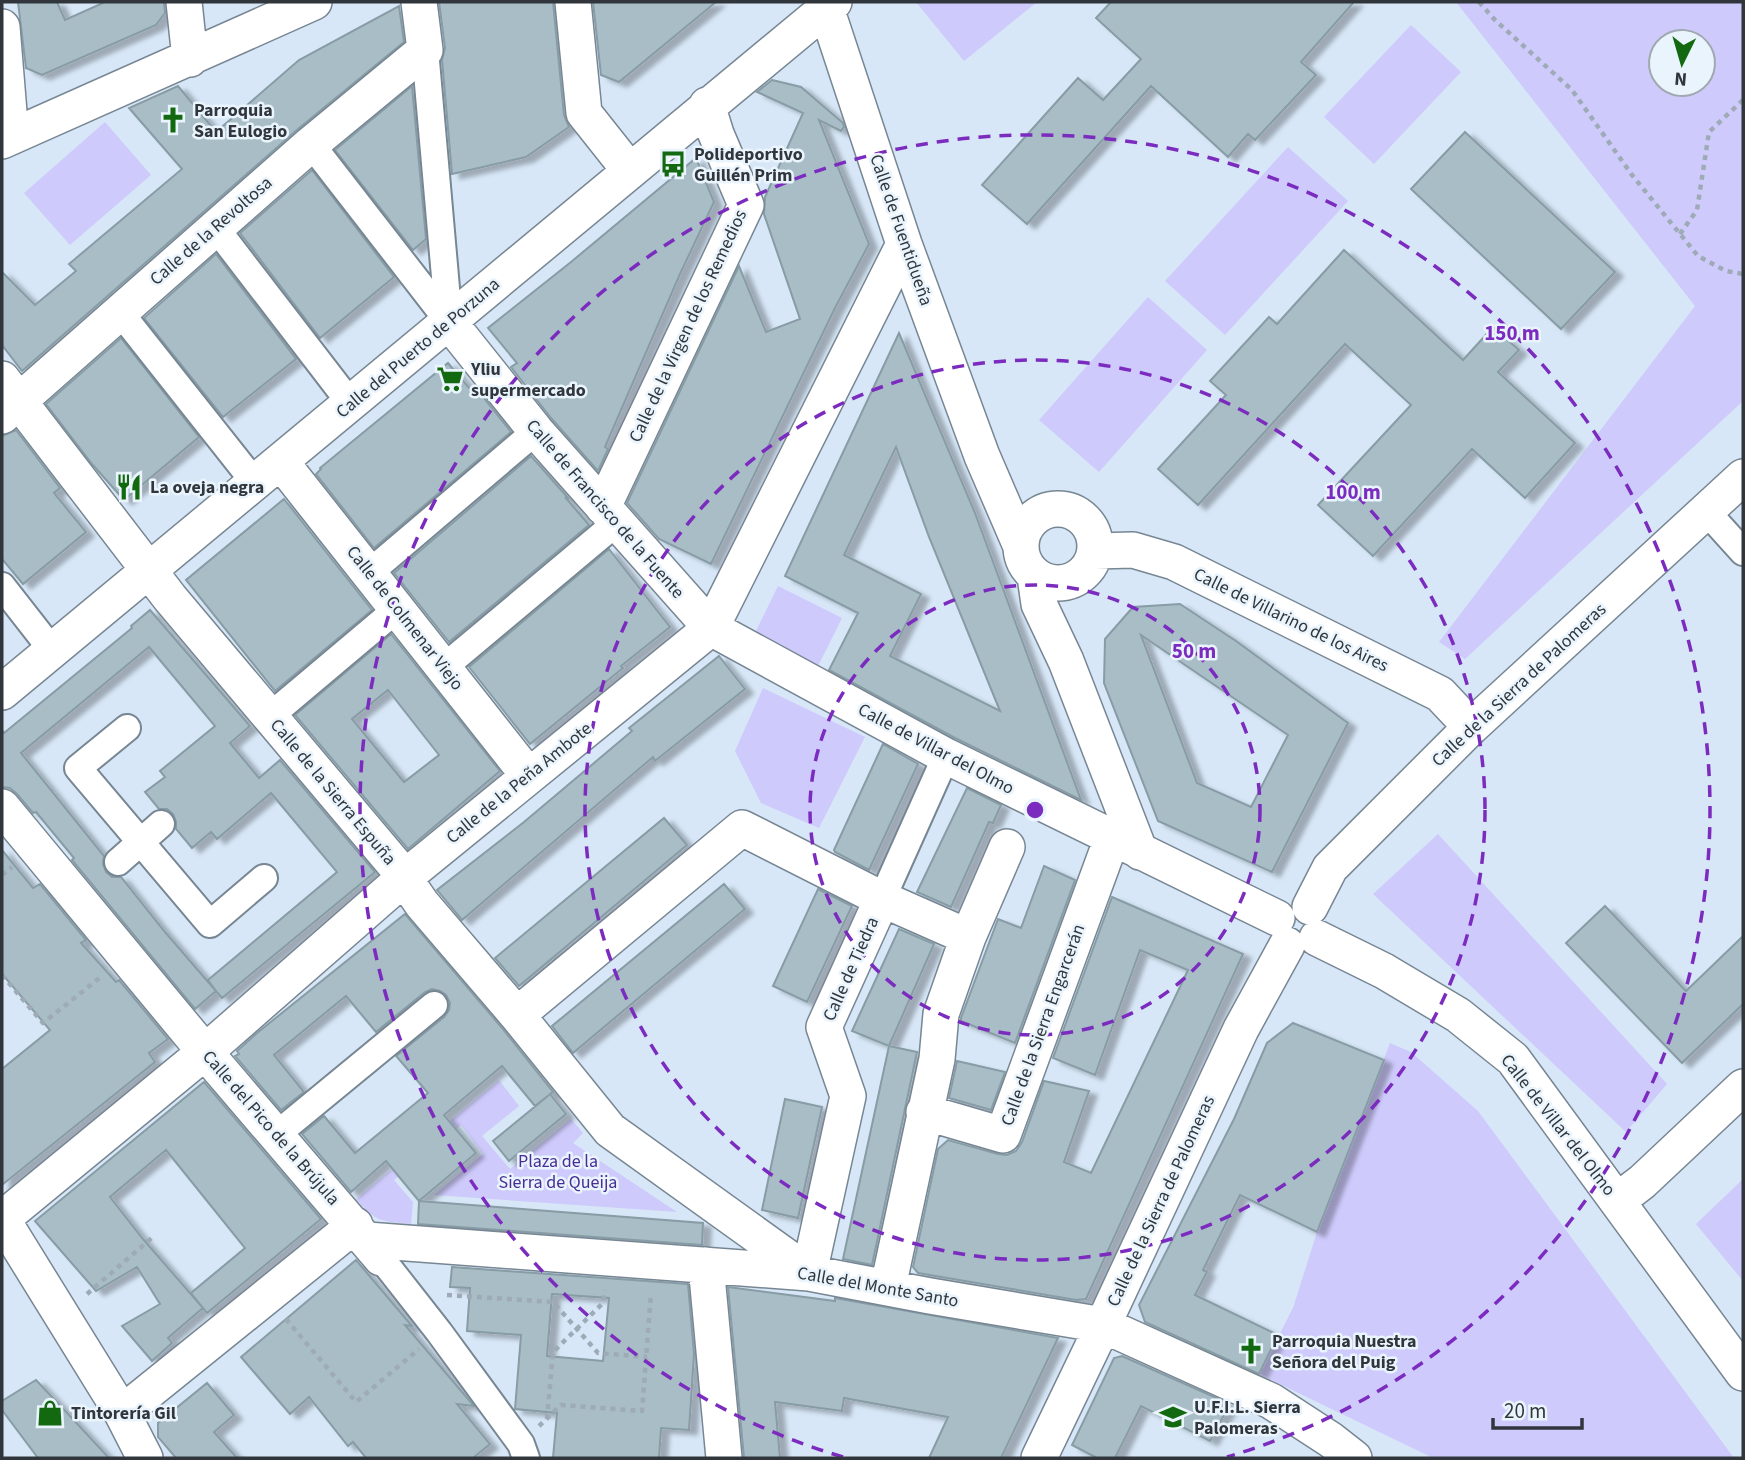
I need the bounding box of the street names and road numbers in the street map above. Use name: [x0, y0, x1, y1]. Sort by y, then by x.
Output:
street label: Calle de Fuentidueña: [863, 151, 939, 309]
street label: Calle de la Revoltosa: [144, 171, 278, 291]
street label: Calle de la Virgen de los Remedios: [623, 205, 753, 447]
street label: Calle del Puerto de Porzuna: [331, 272, 505, 424]
street label: Calle de Francisco de la Fuente: [520, 414, 690, 604]
street label: Calle de Colmenar Viejo: [340, 540, 470, 696]
street label: Calle de Villarino de los Aires: [1189, 562, 1393, 678]
street label: Calle de la Sierra de Palomeras: [1426, 597, 1612, 773]
street label: Calle de Villar del Olmo: [853, 697, 1019, 801]
street label: Calle de la Sierra Espuña: [264, 713, 402, 871]
street label: Calle de la Peña Ambote: [441, 716, 597, 850]
street label: Calle de Tiedra: [817, 913, 885, 1025]
street label: Calle de la Sierra Engarcerán: [995, 921, 1091, 1129]
street label: Calle del Pico de la Brújula: [197, 1045, 345, 1211]
street label: Calle de Villar del Olmo: [1495, 1049, 1621, 1201]
street label: Calle de la Sierra de Palomeras: [1101, 1091, 1221, 1311]
street label: Calle del Monte Santo: [795, 1261, 961, 1313]

